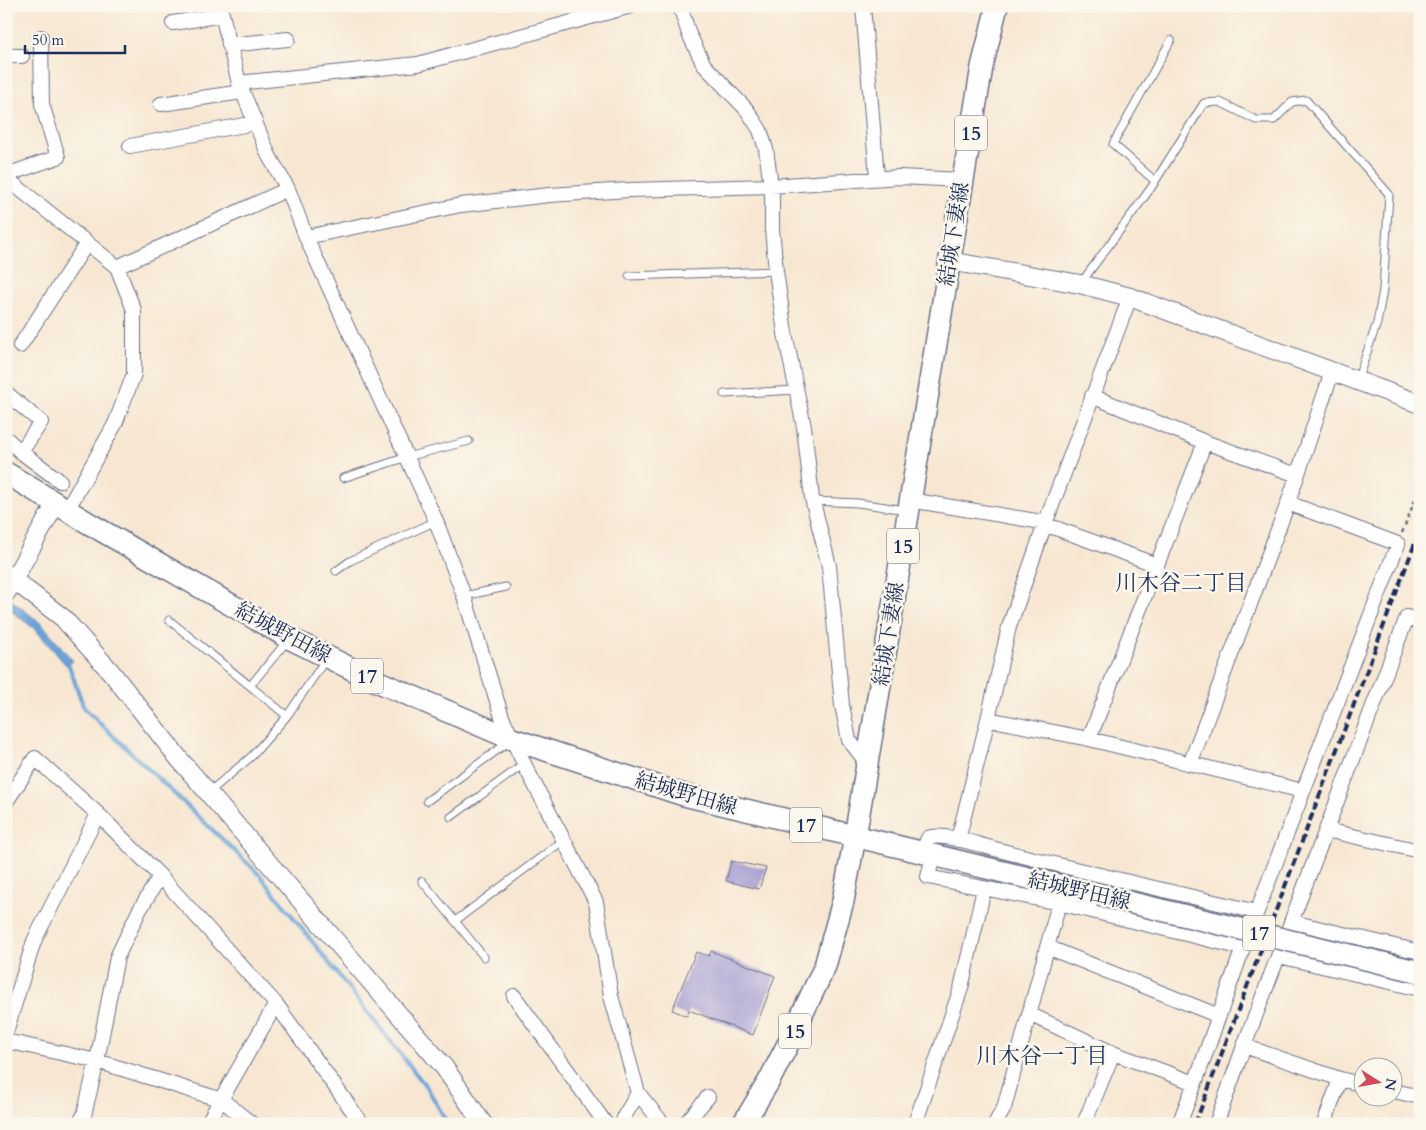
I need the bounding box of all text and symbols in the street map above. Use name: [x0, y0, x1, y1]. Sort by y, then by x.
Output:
scale bar: [25, 22, 125, 54]
text: 50 m: [32, 30, 64, 50]
road number: 15: [955, 116, 987, 150]
street label: 結城下妻線: [931, 180, 977, 288]
road number: 15: [887, 528, 919, 564]
district label: 川木谷二丁目: [1115, 568, 1247, 598]
street label: 結城下妻線: [866, 580, 912, 688]
street label: 結城野田線: [230, 596, 336, 670]
road number: 17: [351, 658, 383, 694]
street label: 結城野田線: [632, 766, 740, 822]
road number: 17: [790, 808, 822, 842]
street label: 結城野田線: [1025, 865, 1133, 917]
road number: 17: [1243, 916, 1275, 950]
road number: 15: [779, 1014, 811, 1048]
district label: 川木谷一丁目: [976, 1041, 1108, 1071]
north arrow: [1354, 1058, 1404, 1108]
text: N: [1380, 1077, 1401, 1092]

